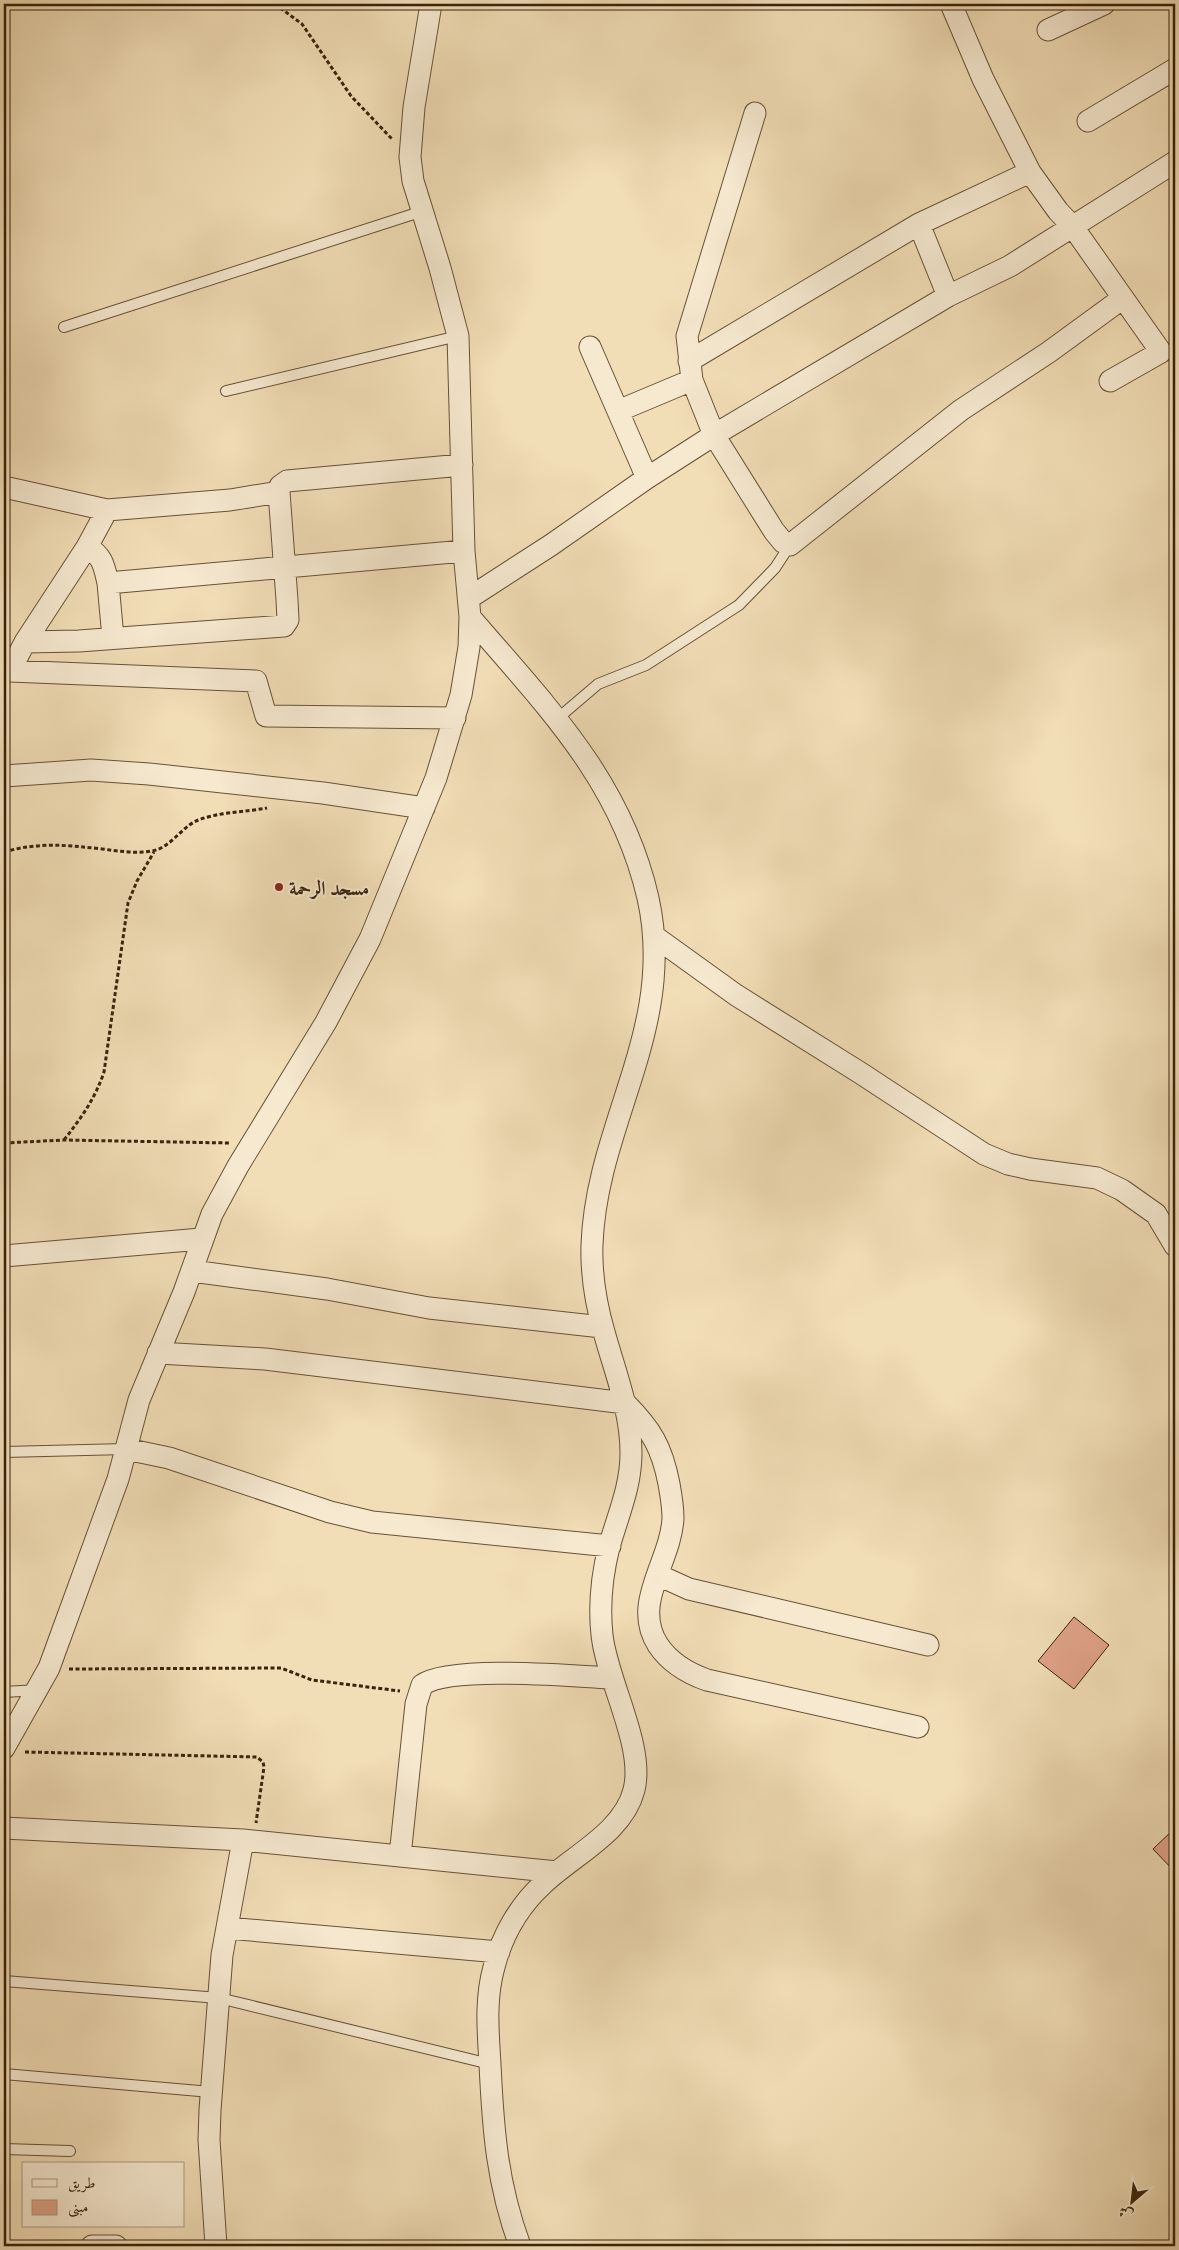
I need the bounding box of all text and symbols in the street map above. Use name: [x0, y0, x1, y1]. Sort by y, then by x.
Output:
place label: مسجد الرحمة: [289, 873, 369, 902]
marker: مسجد الرحمة: [273, 881, 285, 893]
legend: [22, 2162, 185, 2228]
text: طريق: [68, 2172, 95, 2193]
north arrow: [1106, 2178, 1156, 2228]
text: مبنى: [68, 2196, 88, 2218]
text: ش: [1115, 2201, 1137, 2226]

